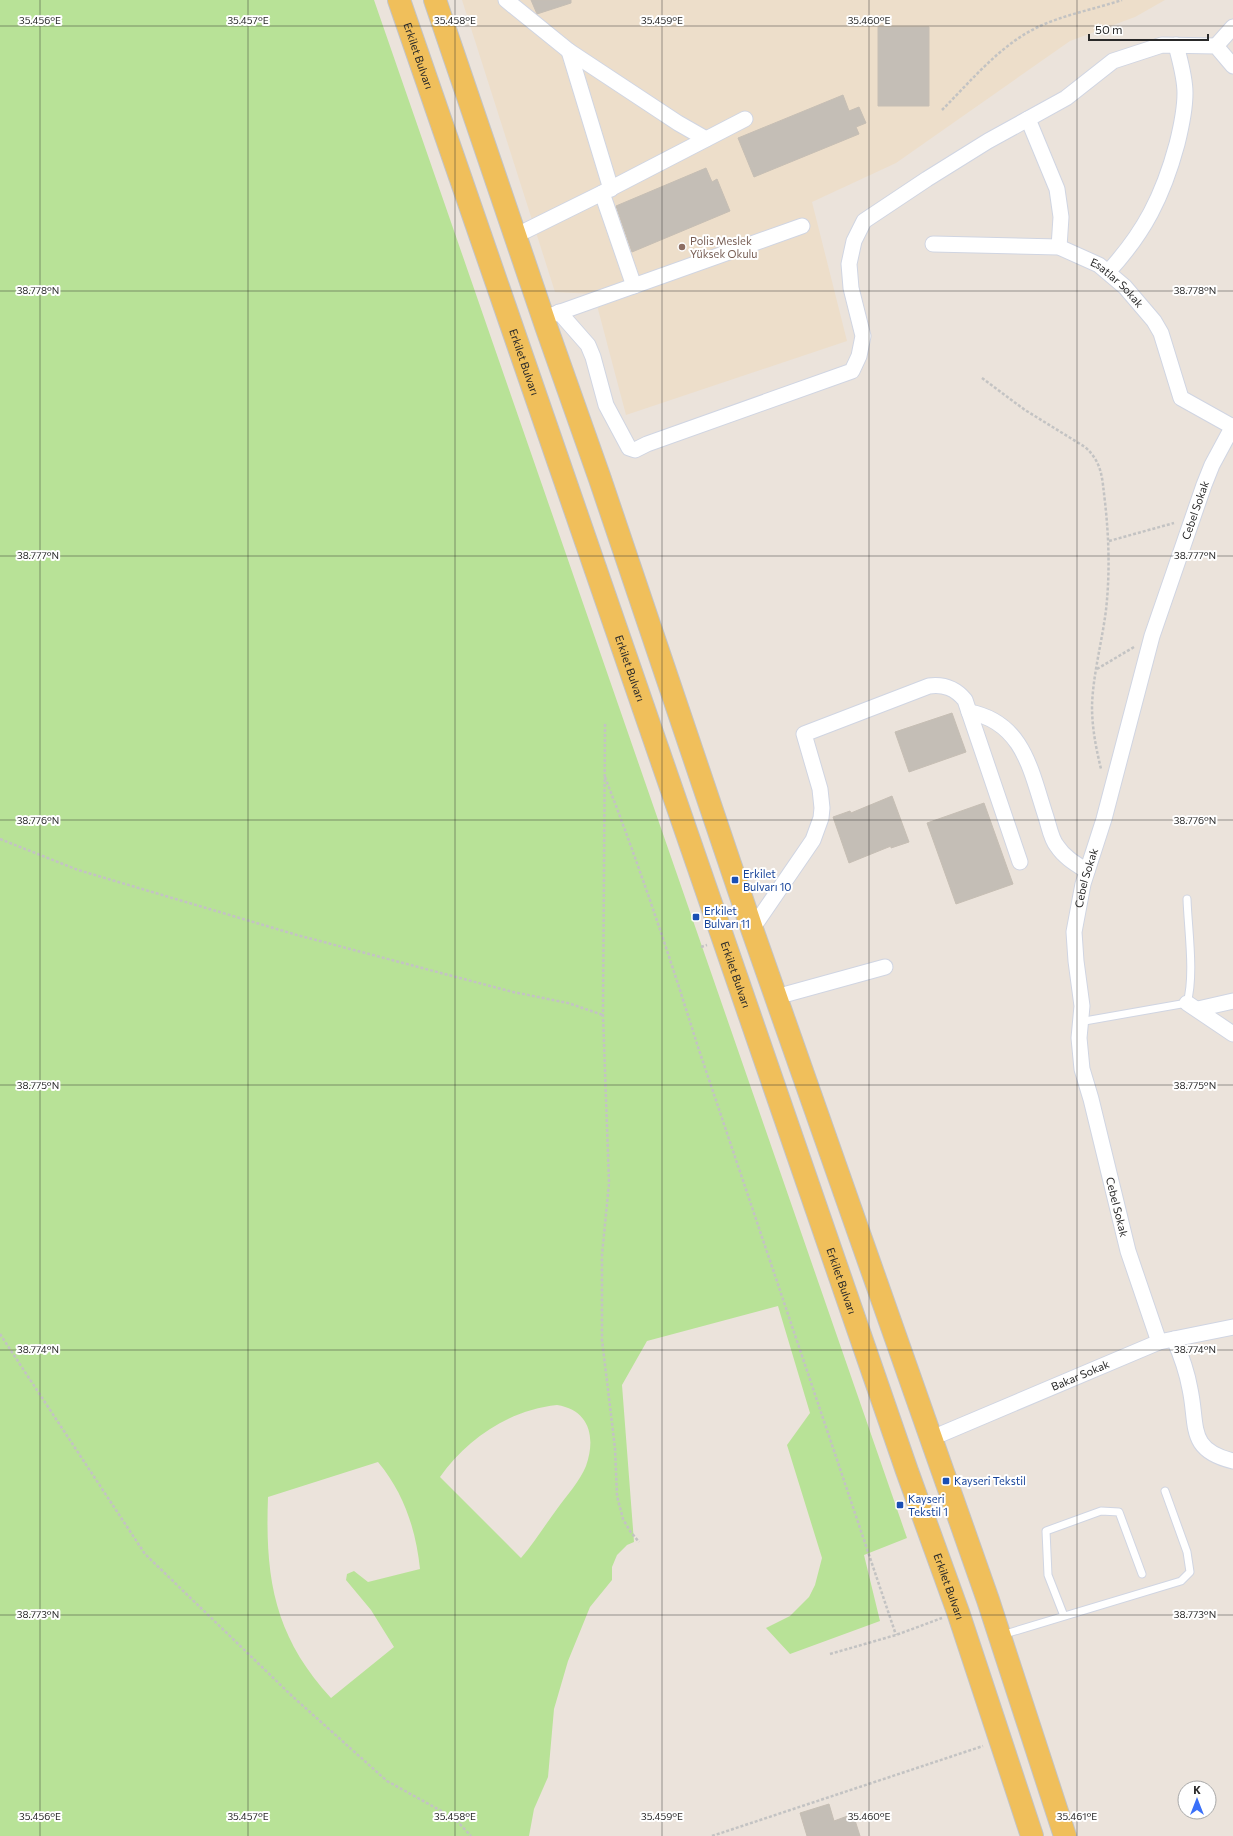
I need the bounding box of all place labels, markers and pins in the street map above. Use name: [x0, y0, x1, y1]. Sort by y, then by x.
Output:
place label: Polis Meslek Yüksek Okulu: [690, 234, 758, 260]
marker: Polis Meslek Yüksek Okulu: [677, 242, 687, 252]
place label: Erkilet Bulvarı 10: [743, 867, 792, 893]
marker: Erkilet Bulvarı 10: [730, 875, 740, 885]
place label: Erkilet Bulvarı 11: [704, 904, 750, 930]
marker: Erkilet Bulvarı 11: [691, 912, 701, 922]
place label: Kayseri Tekstil: [954, 1474, 1026, 1487]
marker: Kayseri Tekstil: [941, 1476, 951, 1486]
place label: Kayseri Tekstil 1: [908, 1492, 948, 1518]
marker: Kayseri Tekstil 1: [895, 1500, 905, 1510]

